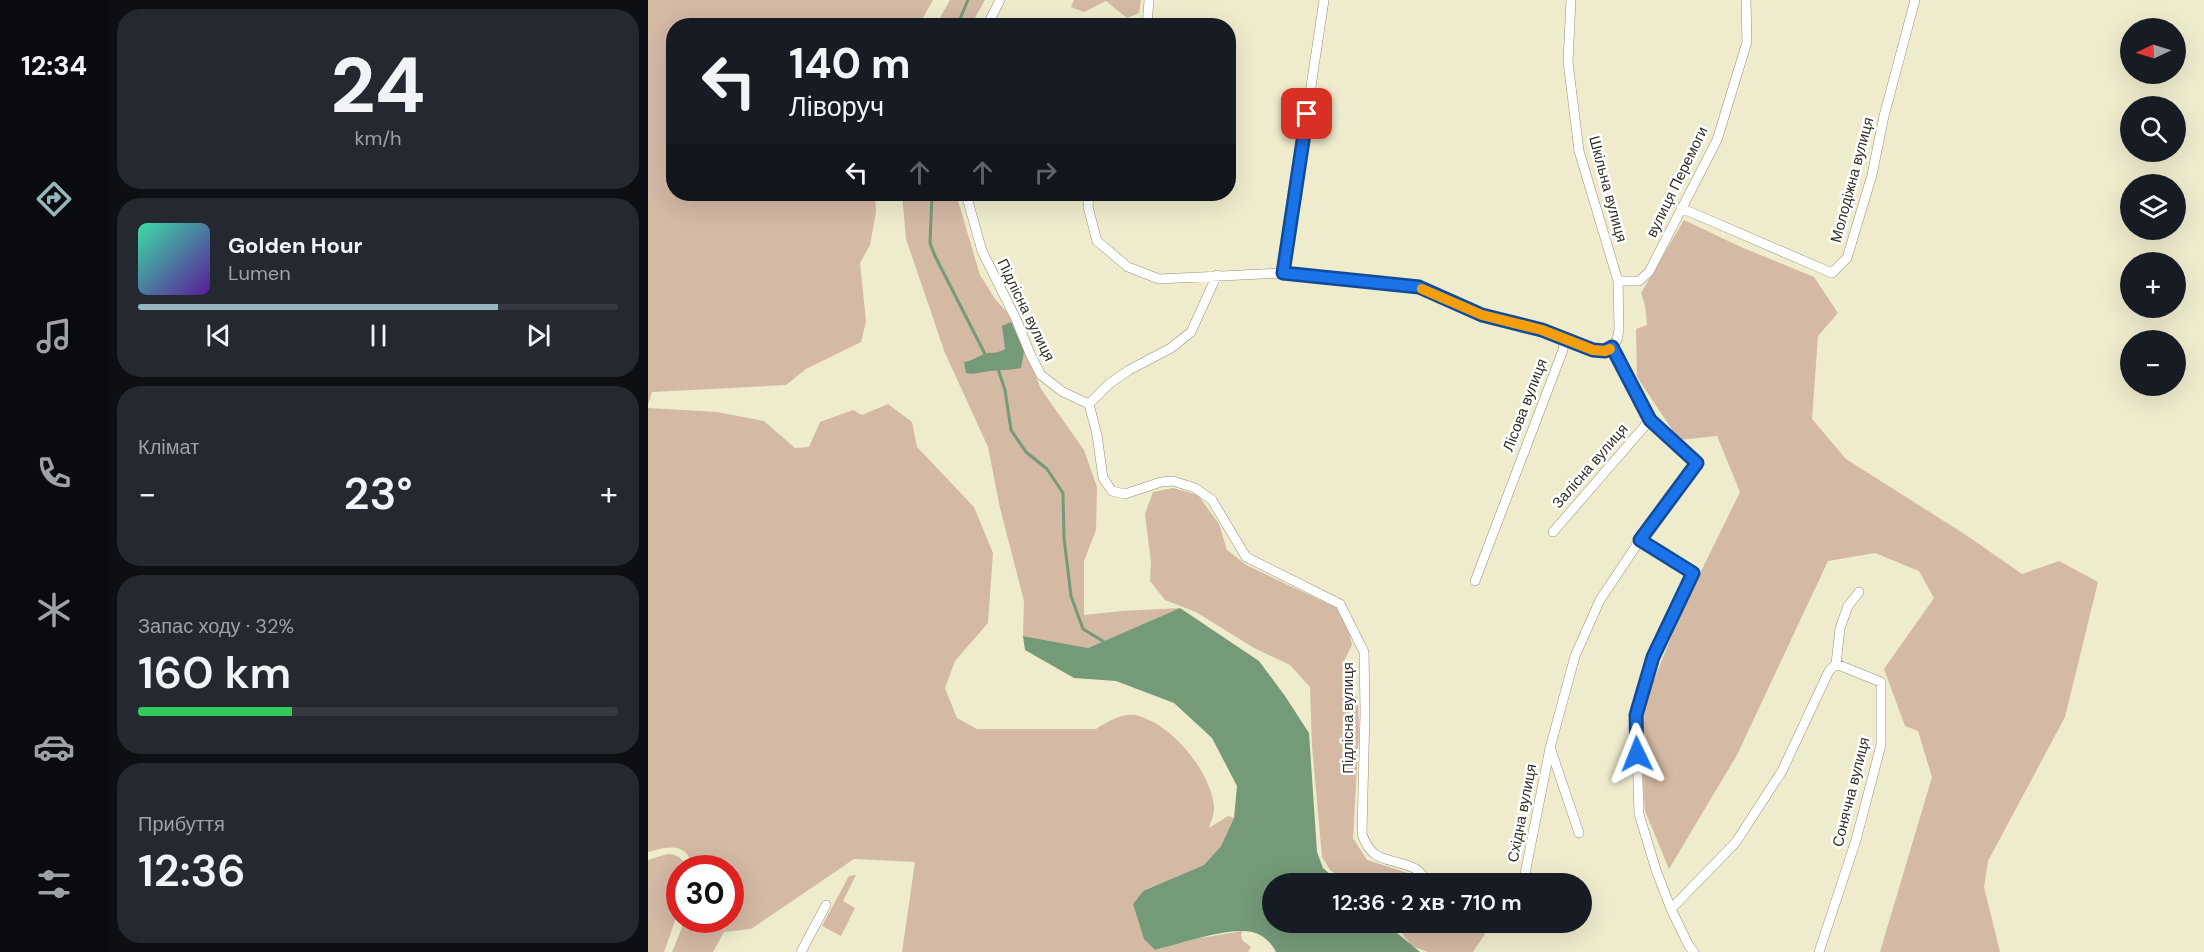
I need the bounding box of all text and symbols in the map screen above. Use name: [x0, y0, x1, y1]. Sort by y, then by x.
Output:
north arrow: [2120, 18, 2186, 84]
map controls: [2120, 18, 2186, 396]
text: 24: [330, 35, 426, 136]
text: 140 m: [789, 36, 911, 91]
icon: left: [690, 42, 768, 120]
text: 12:34: [21, 48, 87, 83]
pin: [1281, 88, 1332, 139]
text: Ліворуч: [789, 89, 884, 124]
button: search: [2120, 96, 2186, 162]
icon: arrive: [1290, 97, 1323, 130]
street label: Молодіжна вулиця: [1826, 115, 1878, 245]
street label: вулиця Перемоги: [1641, 123, 1713, 241]
text: km/h: [354, 125, 402, 151]
street label: Шкільна вулиця: [1584, 134, 1632, 244]
icon: left: [840, 156, 873, 189]
icon: ahead: [903, 156, 936, 189]
icon: ahead: [966, 156, 999, 189]
icon: right: [1029, 156, 1062, 189]
button: layers: [2120, 174, 2186, 240]
icon: directions: [33, 178, 75, 220]
text: Golden Hour: [228, 231, 363, 260]
button: +: [2120, 252, 2186, 318]
street label: Підлісна вулиця: [993, 255, 1059, 365]
text: Lumen: [228, 260, 291, 286]
icon: music: [33, 315, 75, 357]
icon: previous: [202, 319, 235, 352]
icon: pause: [362, 319, 395, 352]
icon: next: [522, 319, 555, 352]
button: −: [2120, 330, 2186, 396]
street label: Лісова вулиця: [1498, 356, 1552, 454]
street label: Залісна вулиця: [1548, 419, 1632, 513]
text: Клімат: [138, 434, 199, 460]
icon: phone: [33, 452, 75, 494]
text: 23°: [344, 464, 413, 523]
text: −: [138, 472, 156, 515]
text: +: [600, 472, 618, 515]
icon: climate: [33, 589, 75, 631]
text: Запас ходу · 32%: [138, 613, 294, 639]
text: 160 km: [138, 643, 291, 702]
street label: Підлісна вулиця: [1338, 662, 1358, 774]
position arrow: [1605, 722, 1669, 786]
icon: car: [33, 726, 75, 768]
street label: Сонячна вулиця: [1828, 735, 1874, 849]
street label: Східна вулиця: [1503, 762, 1541, 864]
text: Прибуття: [138, 811, 225, 837]
text: 12:36: [138, 841, 246, 900]
speed limit sign: 30: [666, 855, 744, 933]
icon: filters: [33, 863, 75, 905]
text: 12:36 · 2 хв · 710 m: [1332, 888, 1522, 917]

